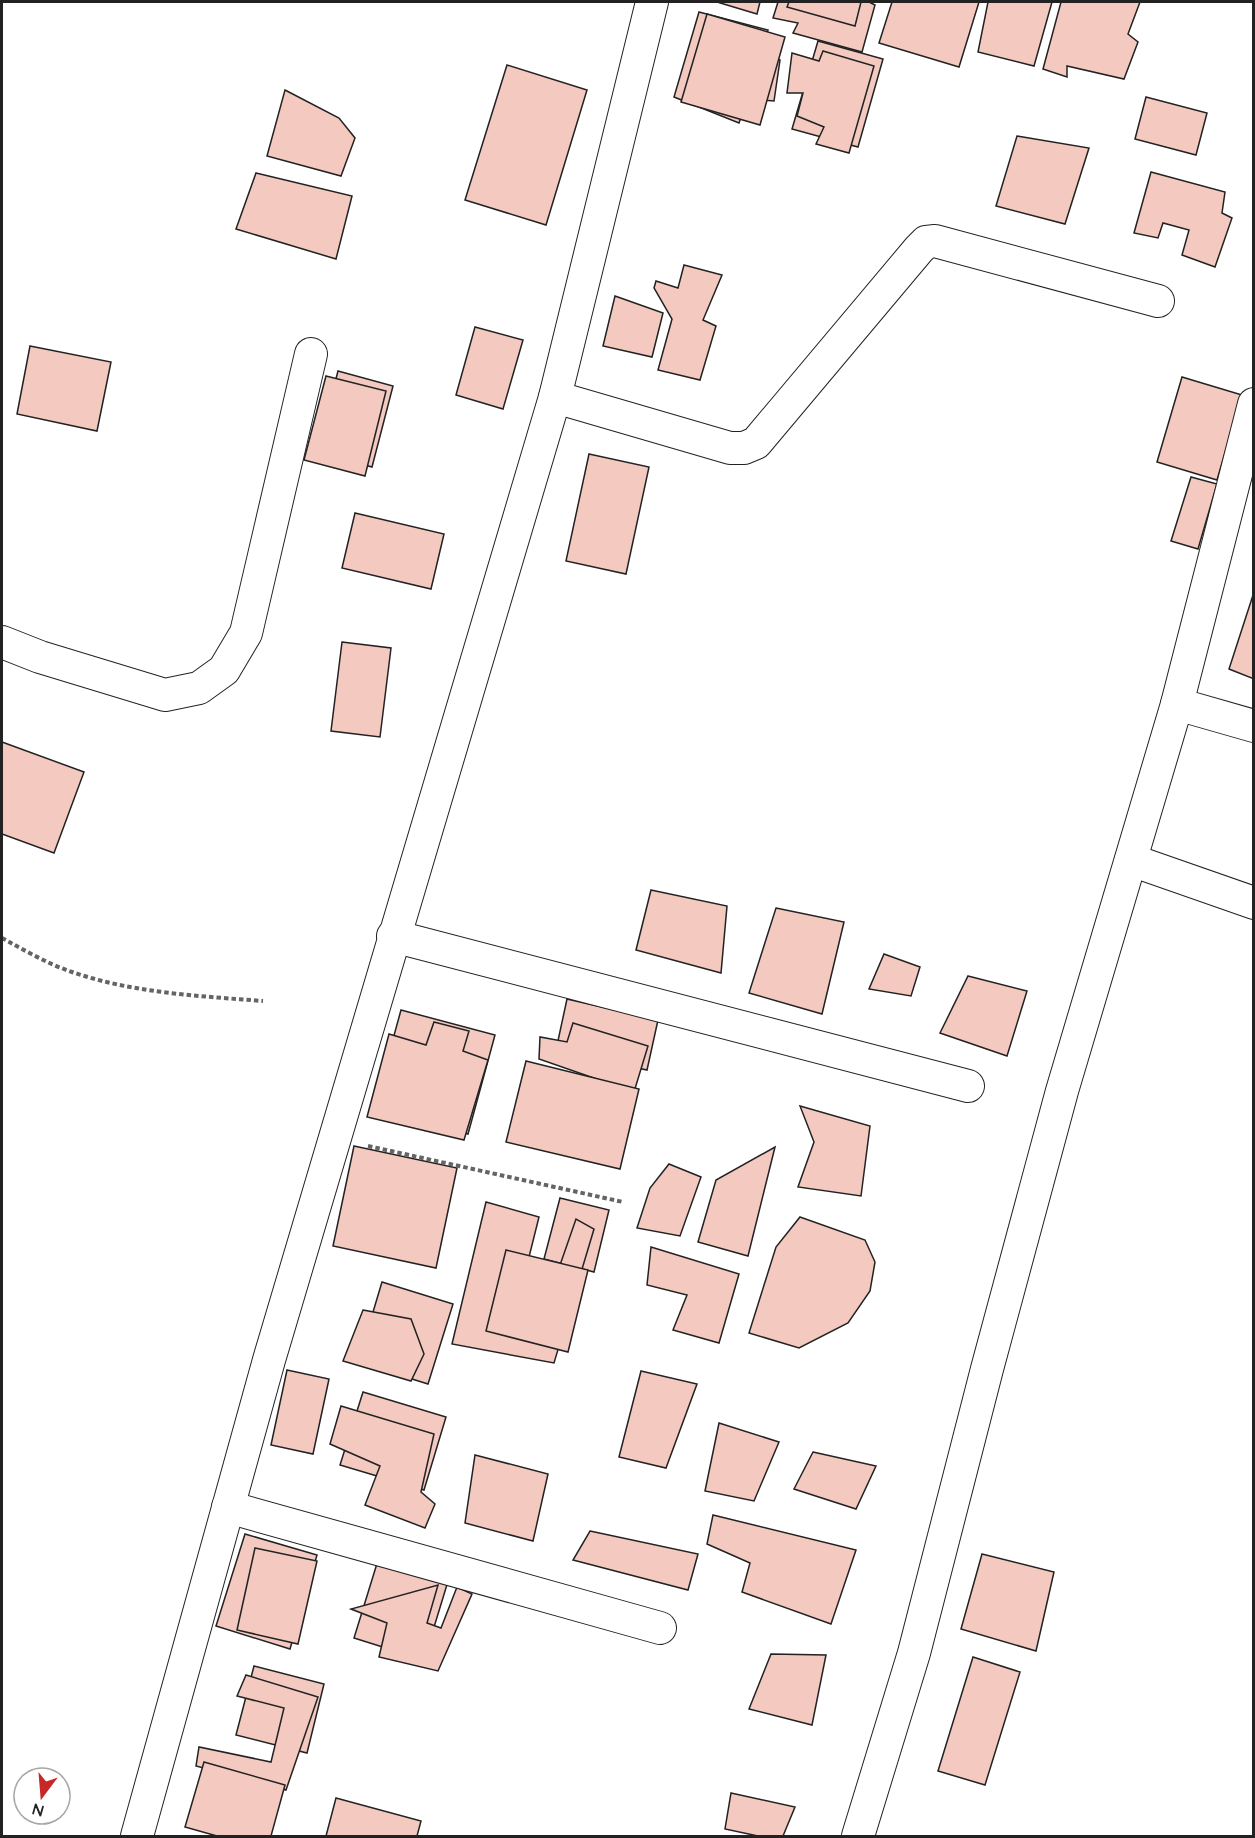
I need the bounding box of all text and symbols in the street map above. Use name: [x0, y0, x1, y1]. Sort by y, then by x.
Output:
north arrow: [12, 1766, 72, 1826]
text: N: [29, 1799, 46, 1822]

